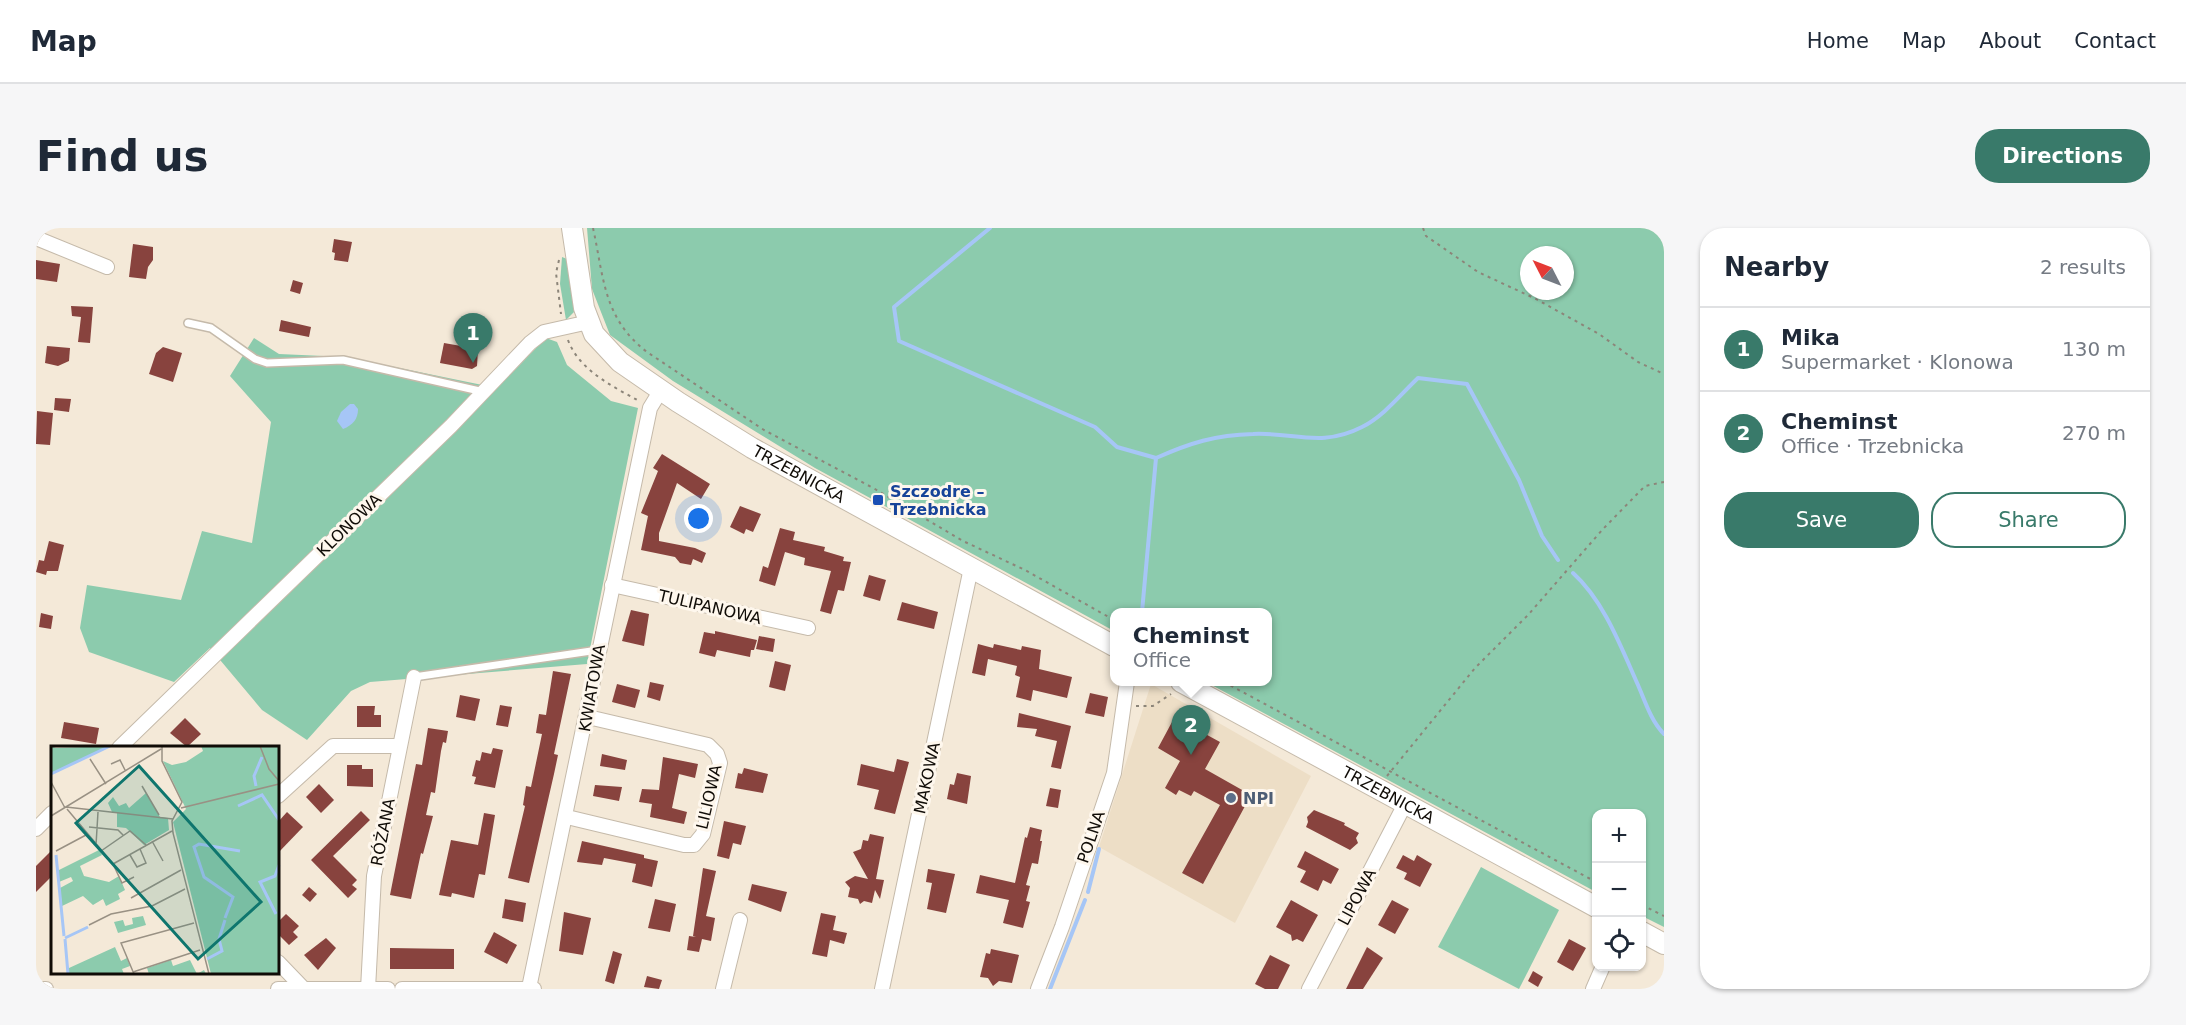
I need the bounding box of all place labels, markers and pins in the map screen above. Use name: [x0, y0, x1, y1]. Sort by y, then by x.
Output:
pin: 1: [454, 314, 492, 363]
place label: Szczodre – Trzebnicka: [890, 482, 986, 519]
marker: Szczodre – Trzebnicka: [871, 493, 885, 507]
pin: 2: [1172, 706, 1210, 755]
place label: NPI: [1243, 789, 1274, 808]
marker: NPI: [1224, 791, 1238, 805]

